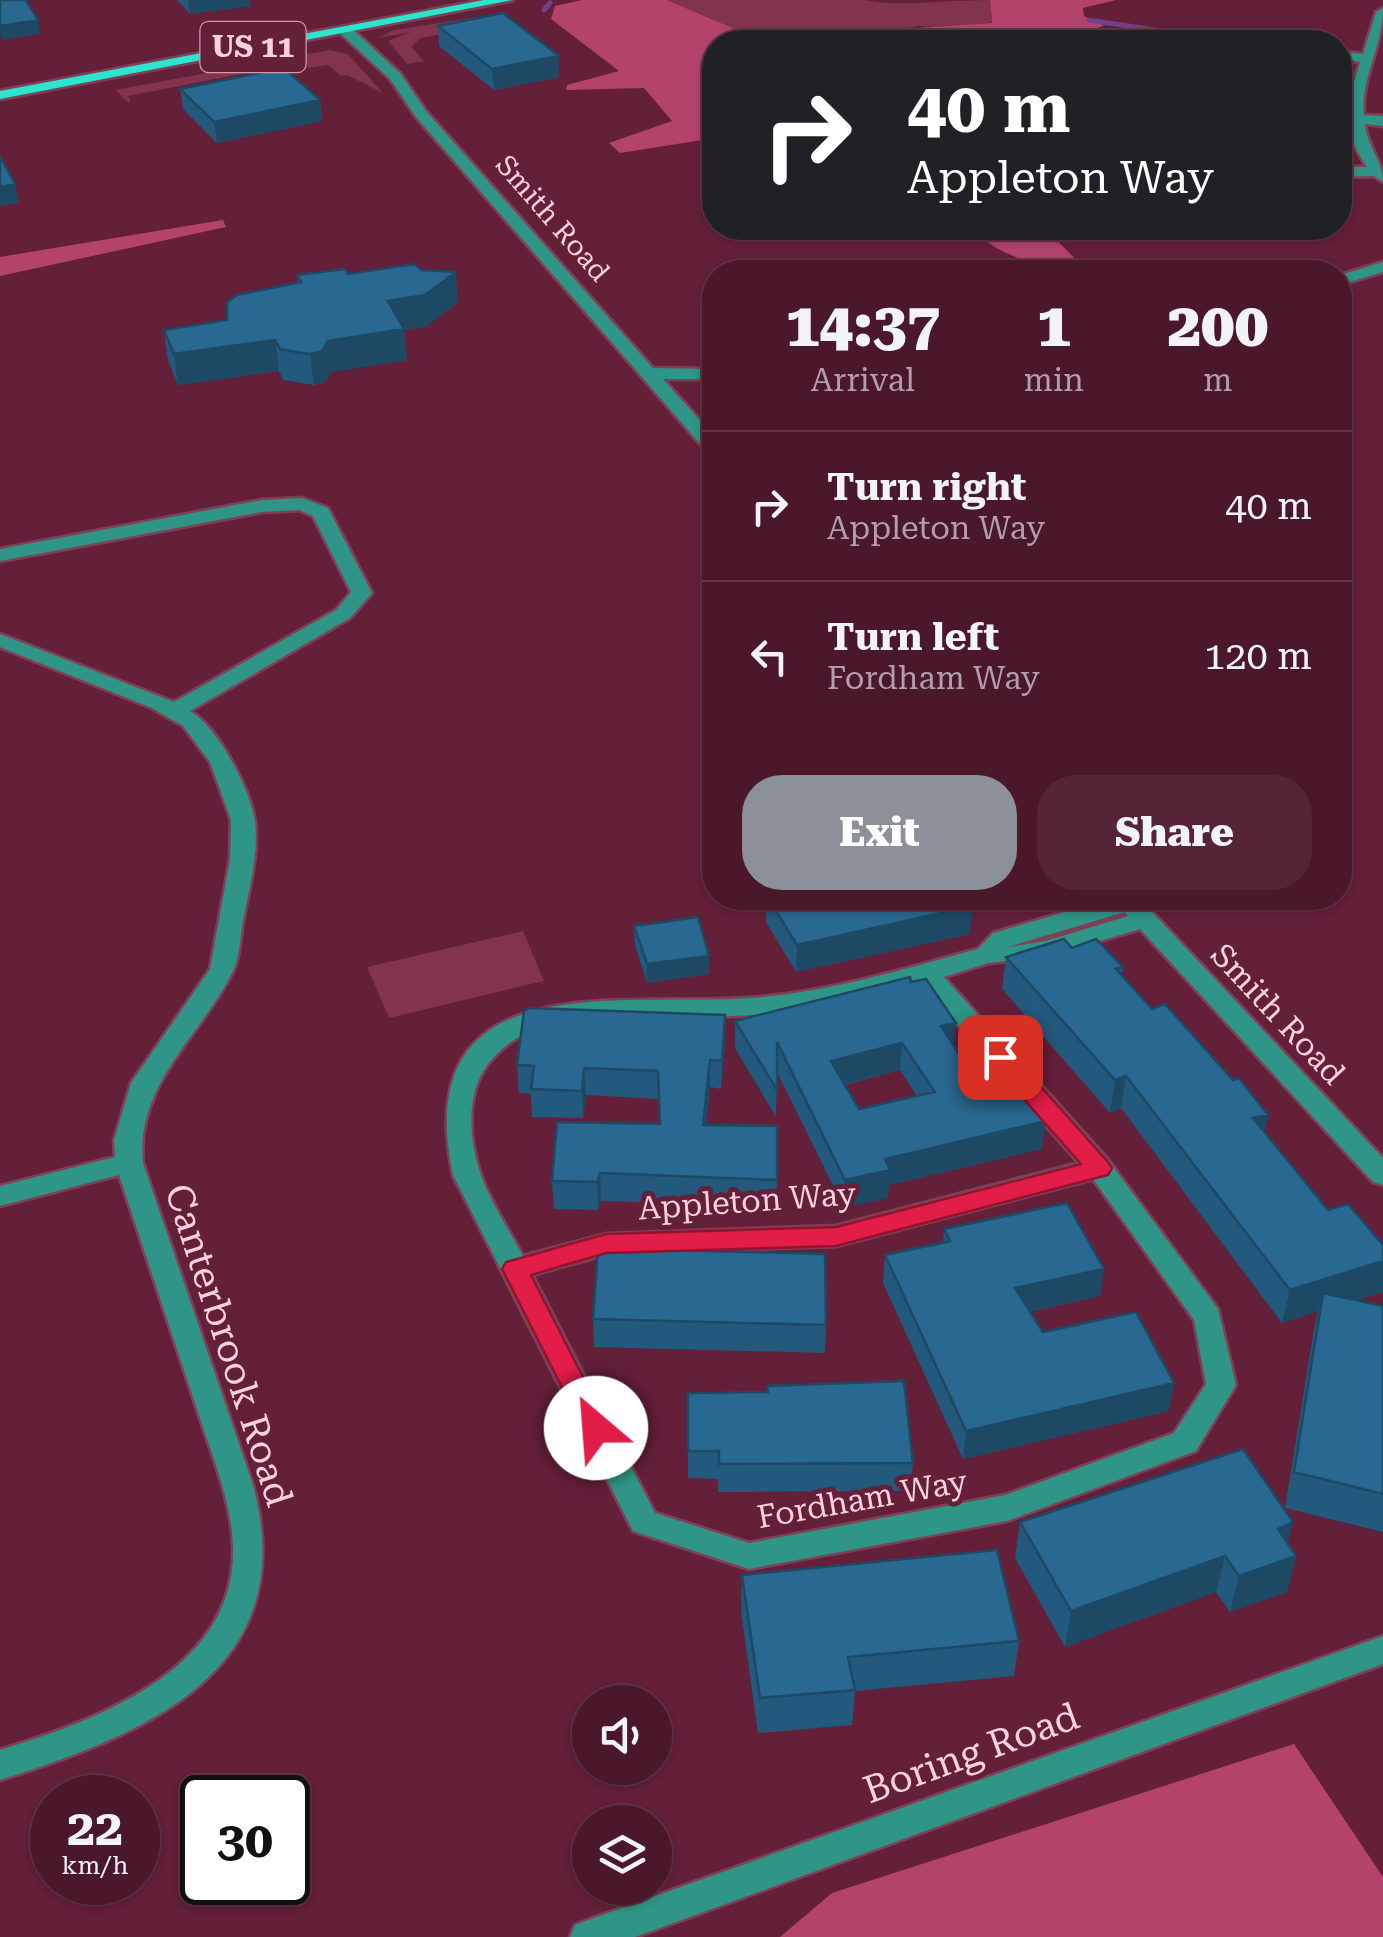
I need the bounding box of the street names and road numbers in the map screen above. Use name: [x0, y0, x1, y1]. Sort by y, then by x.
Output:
road number: US 11: [200, 22, 306, 72]
street label: Smith Road: [489, 149, 616, 288]
street label: Smith Road: [1203, 936, 1353, 1092]
street label: Appleton Way: [637, 1174, 857, 1228]
street label: Canterbrook Road: [156, 1178, 302, 1512]
street label: Fordham Way: [754, 1462, 970, 1536]
street label: Boring Road: [857, 1694, 1085, 1813]

